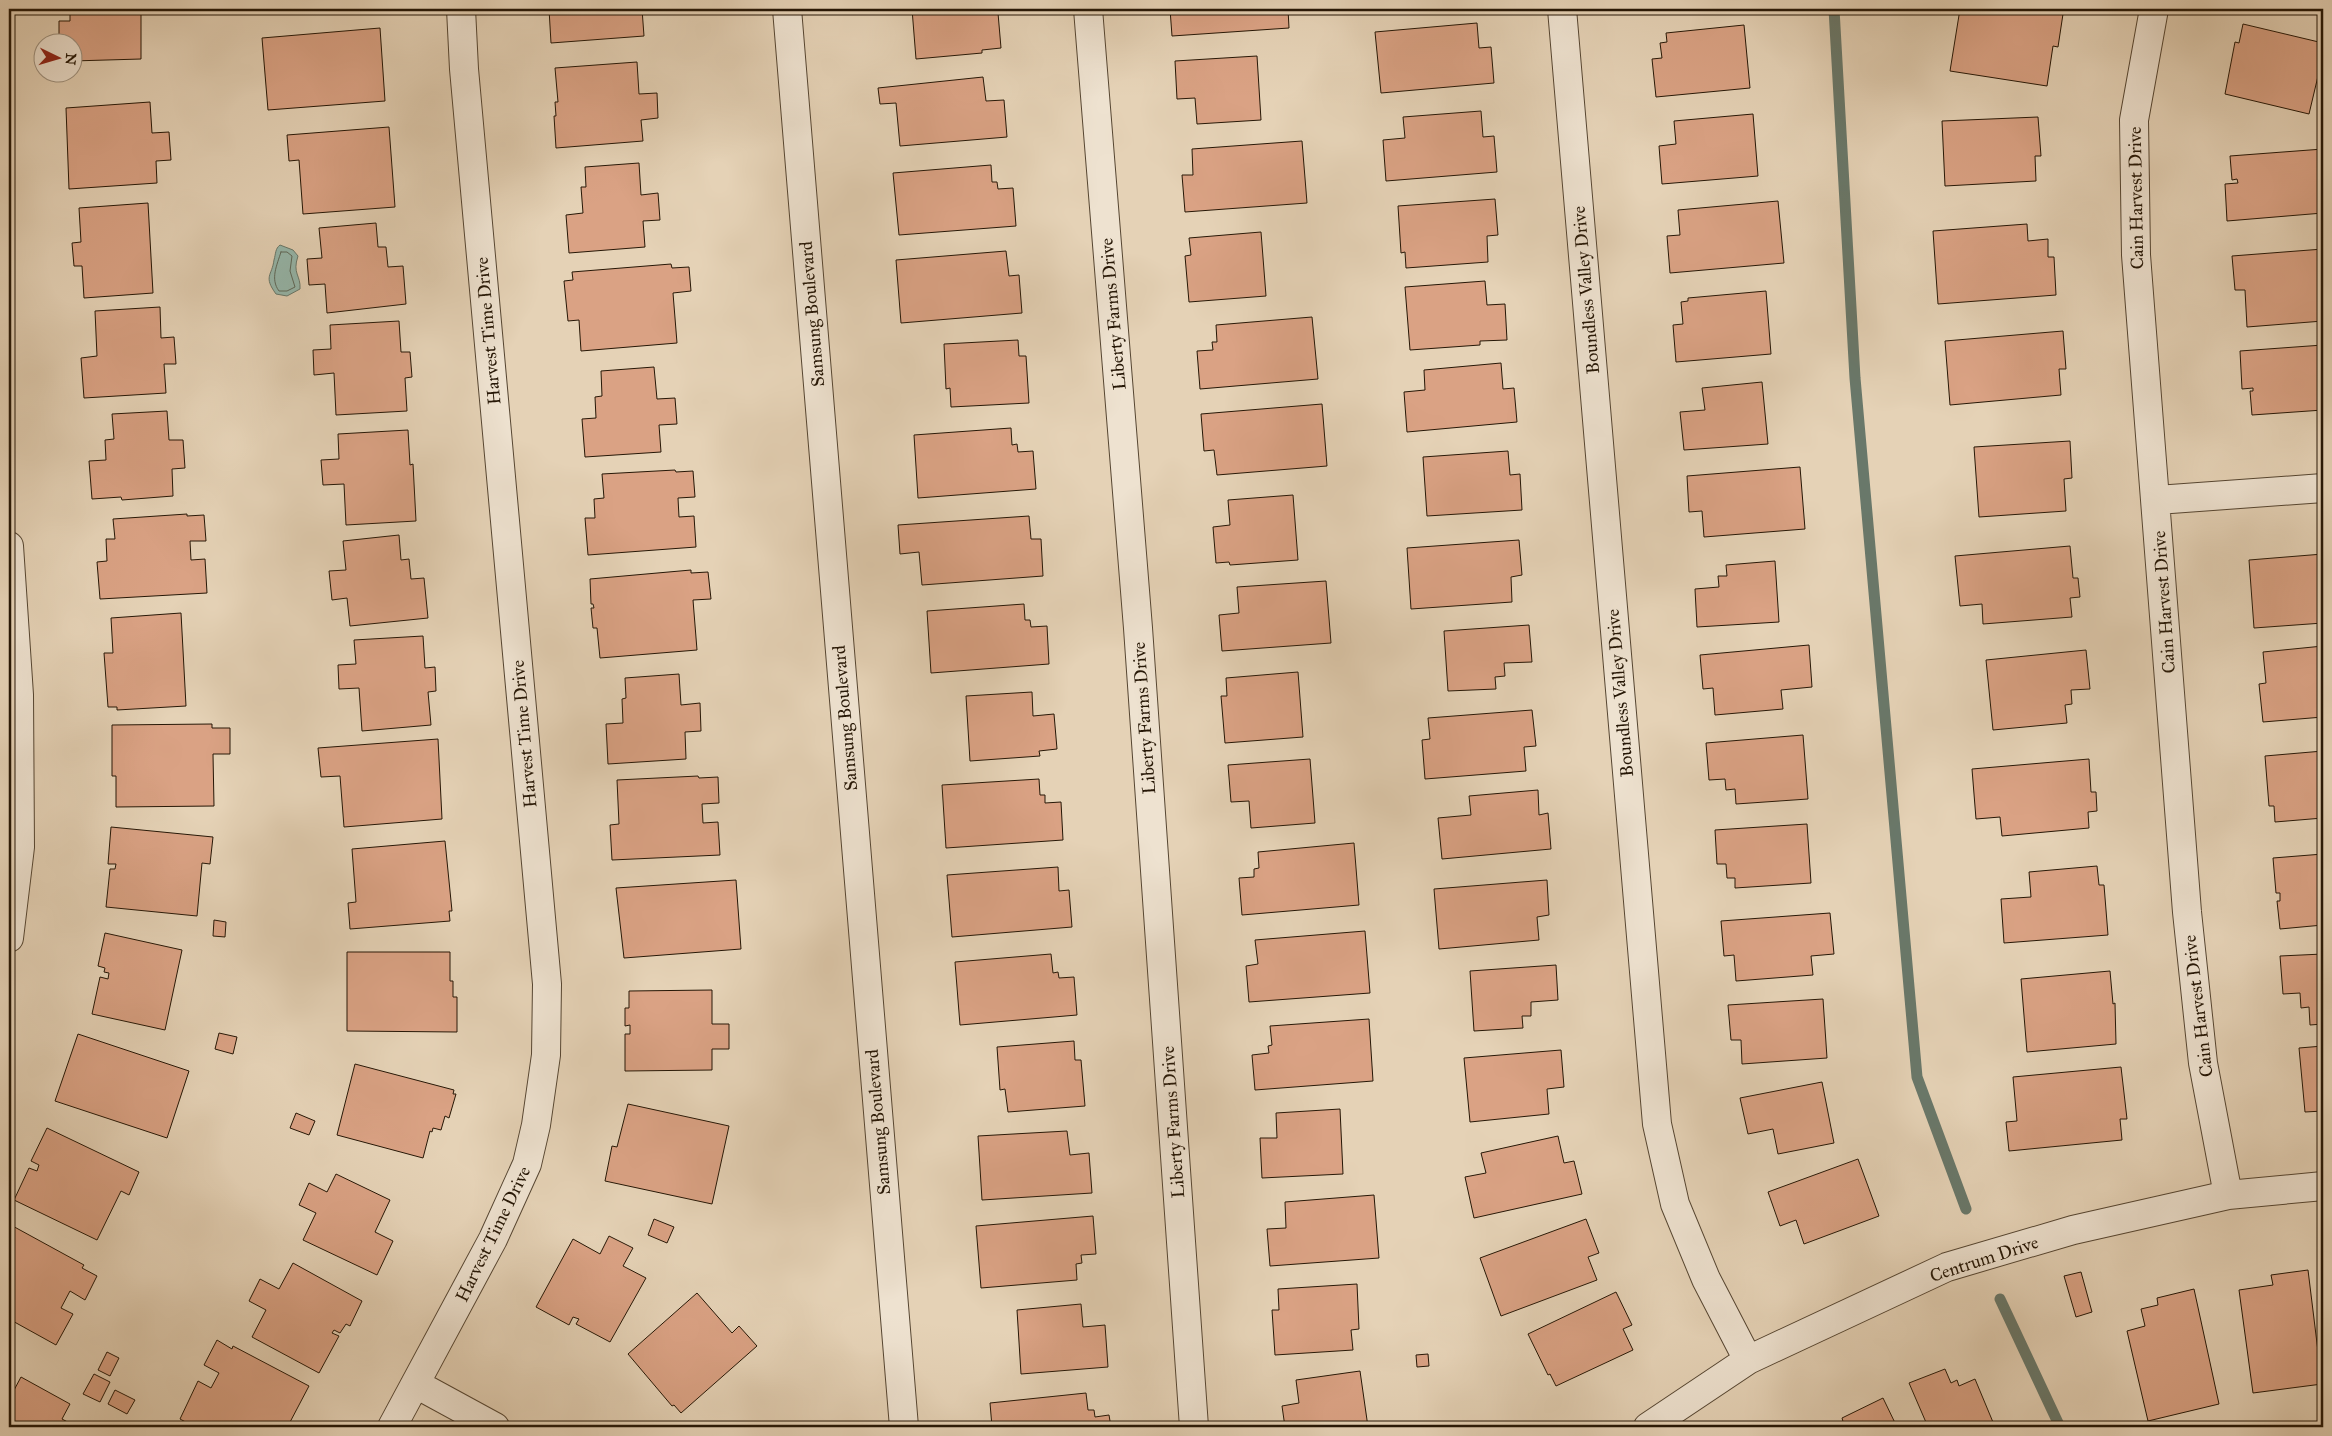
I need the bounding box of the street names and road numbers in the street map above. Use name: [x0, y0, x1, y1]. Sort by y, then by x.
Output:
street label: Cain Harvest Drive: [2124, 126, 2148, 270]
street label: Boundless Valley Drive: [1568, 205, 1604, 375]
street label: Liberty Farms Drive: [1095, 237, 1131, 391]
street label: Samsung Boulevard: [795, 240, 830, 388]
street label: Harvest Time Drive: [471, 256, 505, 406]
street label: Cain Harvest Drive: [2148, 530, 2180, 674]
street label: Boundless Valley Drive: [1602, 608, 1638, 778]
street label: Liberty Farms Drive: [1128, 641, 1160, 795]
street label: Samsung Boulevard: [828, 644, 863, 792]
street label: Harvest Time Drive: [507, 659, 541, 809]
street label: Cain Harvest Drive: [2178, 934, 2218, 1078]
street label: Liberty Farms Drive: [1157, 1045, 1189, 1199]
street label: Samsung Boulevard: [861, 1048, 896, 1196]
street label: Harvest Time Drive: [451, 1163, 535, 1305]
street label: Centrum Drive: [1927, 1231, 2041, 1287]

